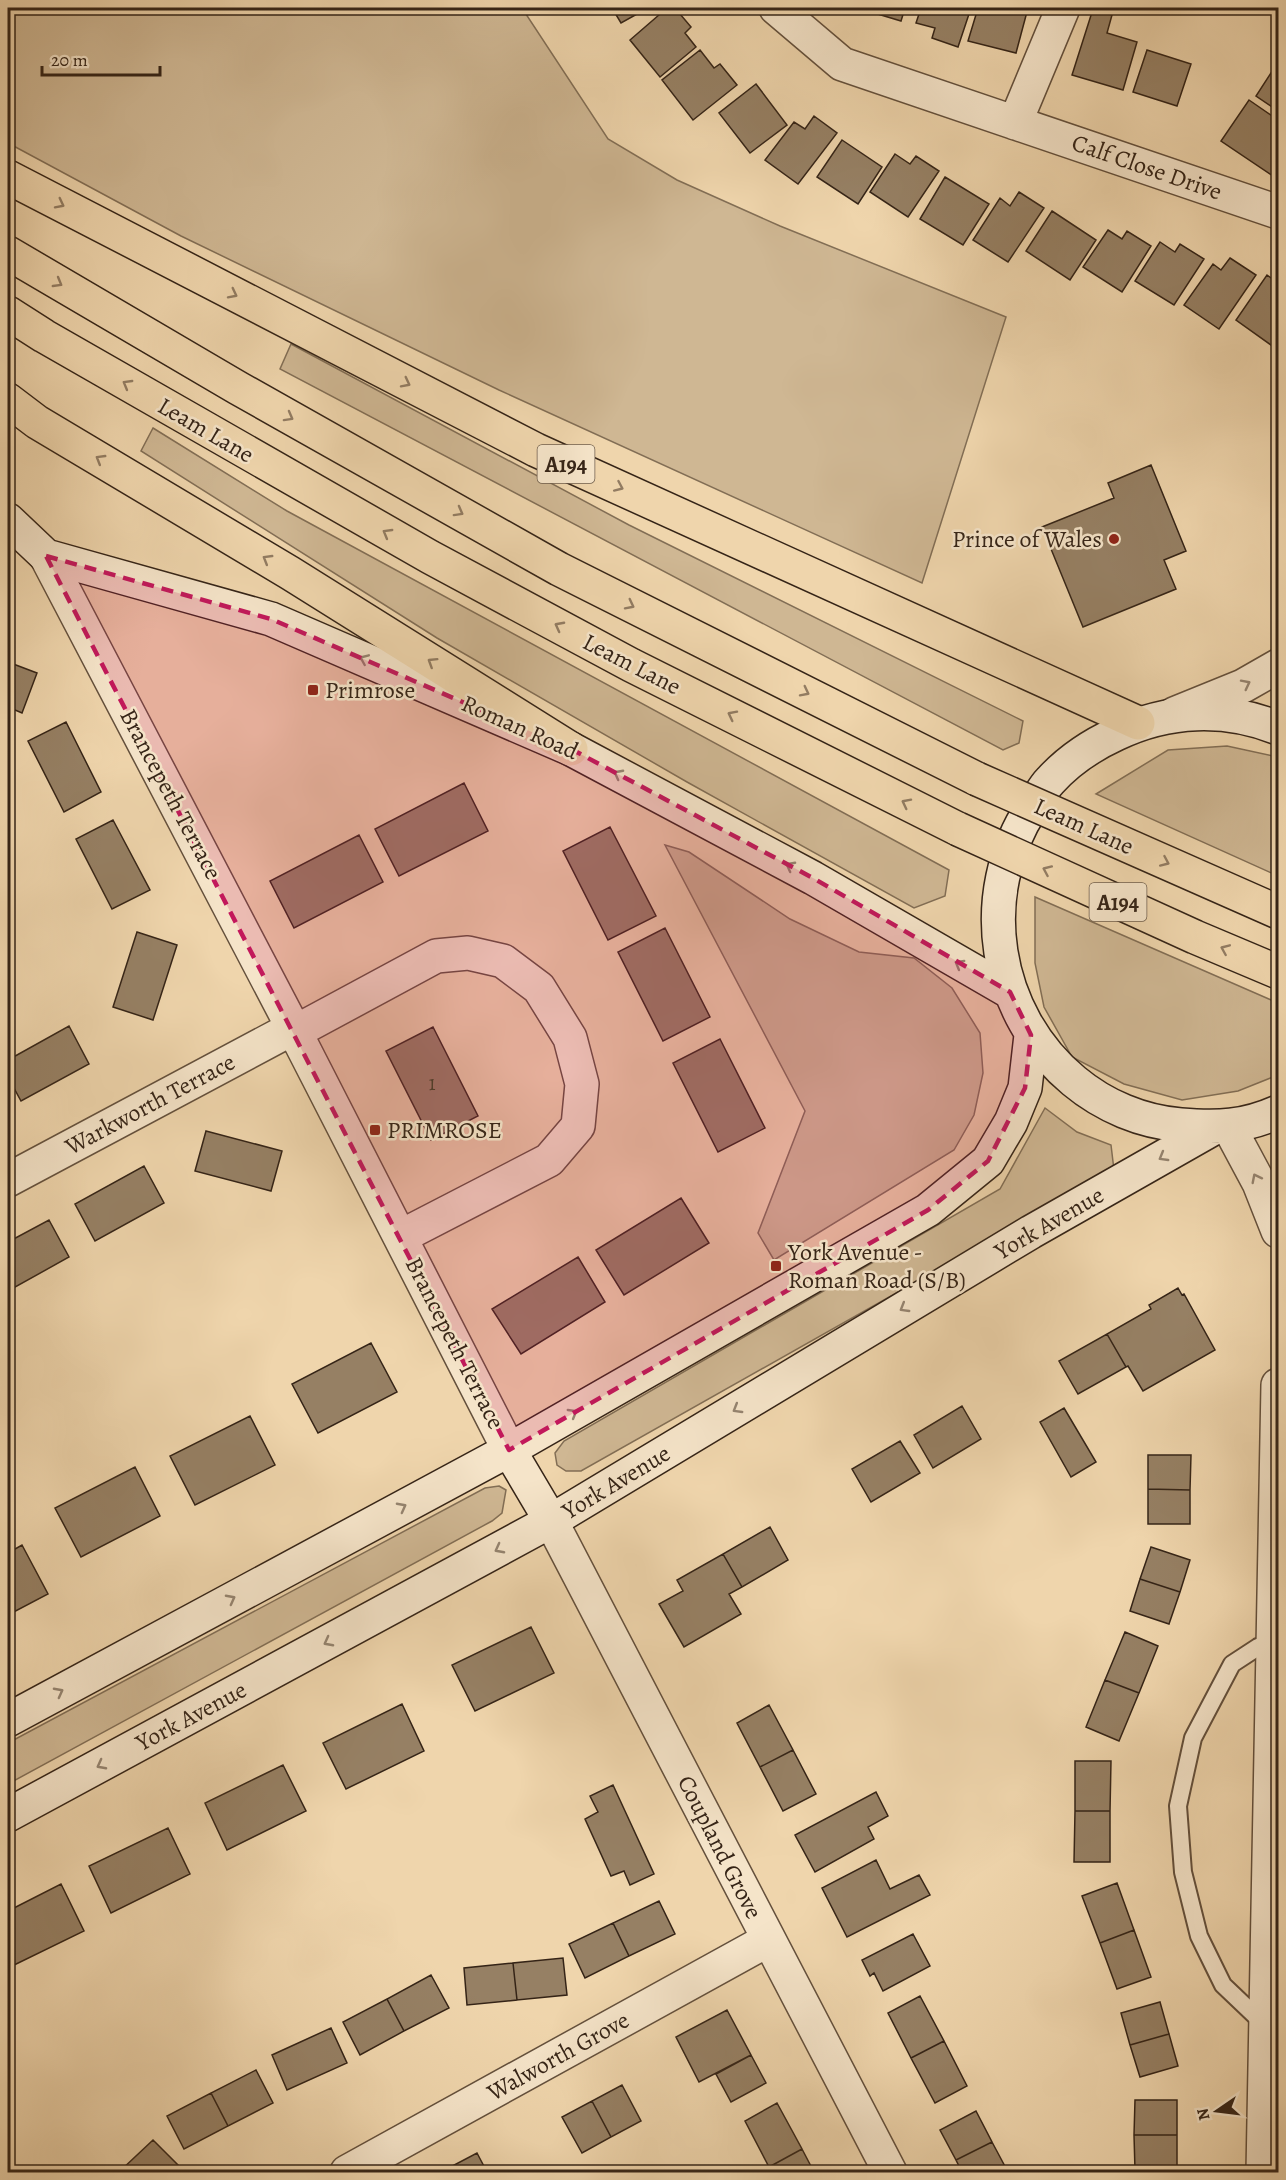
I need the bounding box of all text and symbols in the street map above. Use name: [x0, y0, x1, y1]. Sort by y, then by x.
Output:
scale bar: [42, 39, 160, 77]
text: 20 m: [51, 48, 88, 72]
street label: Calf Close Drive: [1068, 126, 1226, 208]
one-way arrow: [53, 197, 64, 208]
one-way arrow: [52, 276, 62, 287]
one-way arrow: [227, 286, 238, 298]
one-way arrow: [400, 376, 411, 387]
one-way arrow: [123, 380, 133, 391]
street label: Leam Lane: [152, 390, 260, 470]
one-way arrow: [282, 410, 293, 421]
road number: A194: [538, 445, 594, 483]
one-way arrow: [96, 455, 106, 466]
one-way arrow: [612, 480, 623, 492]
one-way arrow: [453, 505, 463, 517]
place label: Prince of Wales: [952, 523, 1102, 555]
one-way arrow: [383, 529, 393, 540]
marker: Prince of Wales: [1107, 532, 1121, 546]
one-way arrow: [263, 555, 273, 567]
one-way arrow: [624, 597, 635, 609]
one-way arrow: [554, 622, 565, 633]
street label: Leam Lane: [577, 626, 687, 702]
one-way arrow: [359, 654, 370, 666]
one-way arrow: [428, 659, 439, 670]
place label: Primrose: [325, 674, 415, 706]
one-way arrow: [1239, 680, 1250, 691]
marker: Primrose: [306, 683, 320, 697]
one-way arrow: [798, 685, 809, 697]
street label: Roman Road: [456, 687, 584, 767]
street label: Brancepeth Terrace: [112, 703, 230, 885]
one-way arrow: [727, 711, 738, 723]
one-way arrow: [614, 770, 624, 781]
street label: Leam Lane: [1029, 790, 1139, 862]
one-way arrow: [902, 799, 912, 810]
one-way arrow: [1159, 855, 1170, 867]
one-way arrow: [786, 862, 796, 873]
one-way arrow: [1042, 865, 1053, 877]
road number: A194: [1090, 883, 1146, 921]
one-way arrow: [1220, 944, 1231, 956]
one-way arrow: [955, 959, 965, 971]
street label: Warkworth Terrace: [59, 1046, 241, 1163]
house number: 1: [428, 1069, 436, 1097]
place label: PRIMROSE: [387, 1114, 502, 1146]
marker: PRIMROSE: [368, 1123, 382, 1137]
one-way arrow: [1159, 1150, 1169, 1161]
one-way arrow: [1251, 1174, 1263, 1185]
street label: York Avenue: [988, 1179, 1110, 1268]
place label: York Avenue - Roman Road (S/B): [787, 1236, 966, 1296]
street label: Brancepeth Terrace: [398, 1251, 512, 1435]
marker: York Avenue - Roman Road (S/B): [769, 1259, 783, 1273]
one-way arrow: [900, 1301, 910, 1313]
one-way arrow: [733, 1402, 743, 1413]
one-way arrow: [567, 1409, 577, 1420]
street label: York Avenue: [555, 1437, 676, 1527]
one-way arrow: [396, 1503, 407, 1514]
one-way arrow: [495, 1542, 506, 1553]
one-way arrow: [224, 1595, 235, 1607]
one-way arrow: [324, 1635, 334, 1646]
street label: York Avenue: [129, 1673, 252, 1759]
one-way arrow: [53, 1688, 63, 1699]
one-way arrow: [97, 1758, 107, 1769]
street label: Coupland Grove: [670, 1770, 770, 1924]
street label: Walworth Grove: [480, 2004, 635, 2109]
north arrow: [1187, 2081, 1247, 2141]
text: N: [1191, 2106, 1215, 2123]

